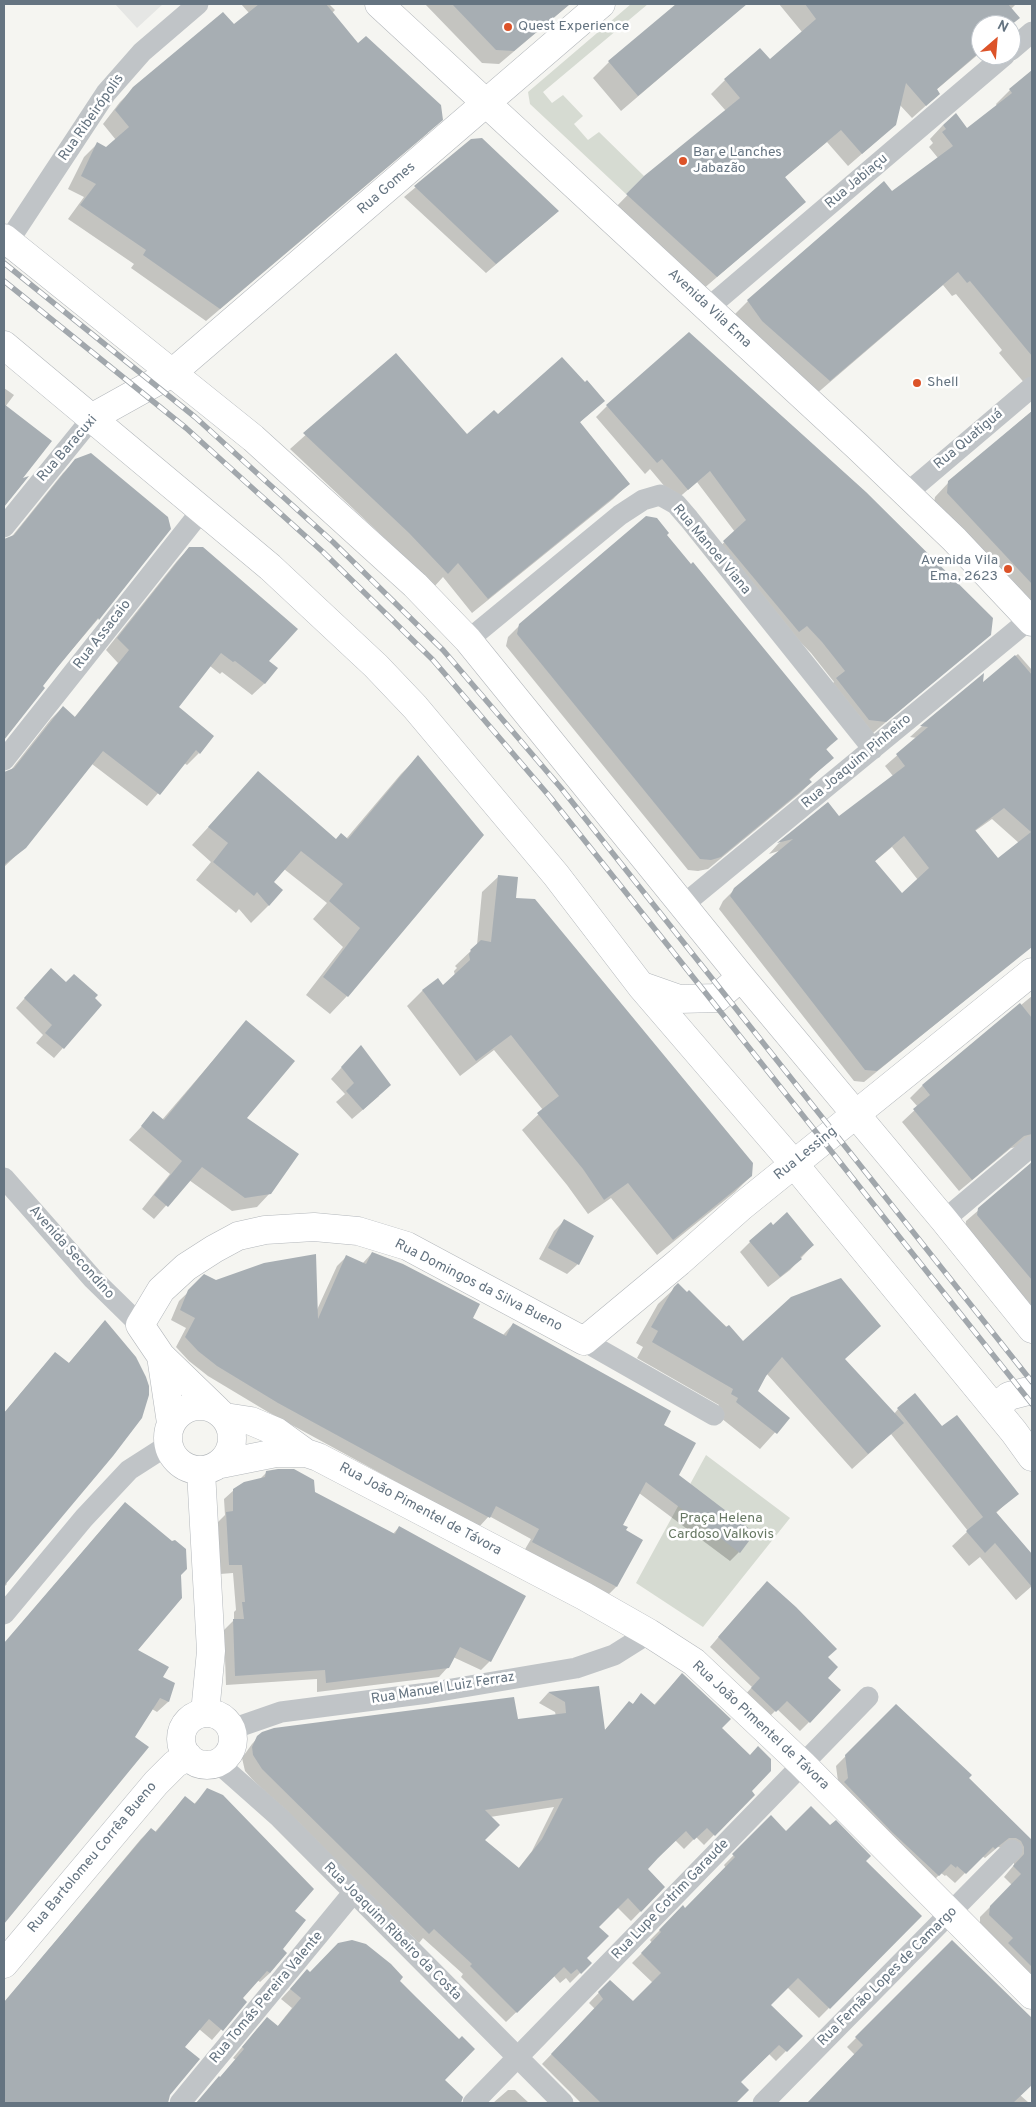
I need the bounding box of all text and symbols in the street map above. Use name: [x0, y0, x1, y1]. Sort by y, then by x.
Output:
north arrow: [971, 15, 1021, 65]
text: N: [994, 17, 1011, 37]
place label: Quest Experience: [518, 19, 629, 35]
marker: Quest Experience: [502, 21, 514, 33]
street label: Rua Ribeirópolis: [56, 71, 128, 165]
place label: Bar e Lanches Jabazão: [693, 145, 782, 178]
street label: Rua Jabiaçu: [822, 151, 892, 213]
marker: Bar e Lanches Jabazão: [677, 155, 689, 167]
street label: Rua Gomes: [355, 159, 419, 219]
street label: Avenida Vila Ema: [664, 266, 754, 352]
place label: Shell: [927, 375, 958, 391]
marker: Shell: [911, 377, 923, 389]
street label: Rua Quatiguá: [931, 406, 1007, 474]
street label: Rua Baracuxi: [34, 412, 102, 486]
street label: Rua Manoel Viana: [668, 502, 754, 598]
place label: Avenida Vila Ema, 2623: [921, 553, 998, 586]
marker: Avenida Vila Ema, 2623: [1002, 563, 1014, 575]
street label: Rua Assacaio: [71, 597, 135, 673]
street label: Rua Joaquim Pinheiro: [799, 711, 915, 813]
street label: Rua Lessing: [771, 1124, 841, 1184]
street label: Avenida Secondino: [25, 1203, 117, 1303]
street label: Rua Domingos da Silva Bueno: [391, 1236, 565, 1336]
street label: Rua João Pimentel de Távora: [336, 1460, 504, 1560]
park label: Praça Helena Cardoso Valkovis: [668, 1511, 774, 1544]
street label: Rua João Pimentel de Távora: [688, 1658, 832, 1794]
street label: Rua Manuel Luiz Ferraz: [370, 1669, 516, 1709]
street label: Rua Bartolomeu Corrêa Bueno: [25, 1779, 161, 1937]
street label: Rua Lupe Cotrim Garaude: [609, 1836, 733, 1964]
street label: Rua Joaquim Ribeiro da Costa: [320, 1860, 464, 2004]
street label: Rua Fernão Lopes de Camargo: [815, 1904, 961, 2050]
street label: Rua Tomás Pereira Valente: [207, 1929, 327, 2067]

